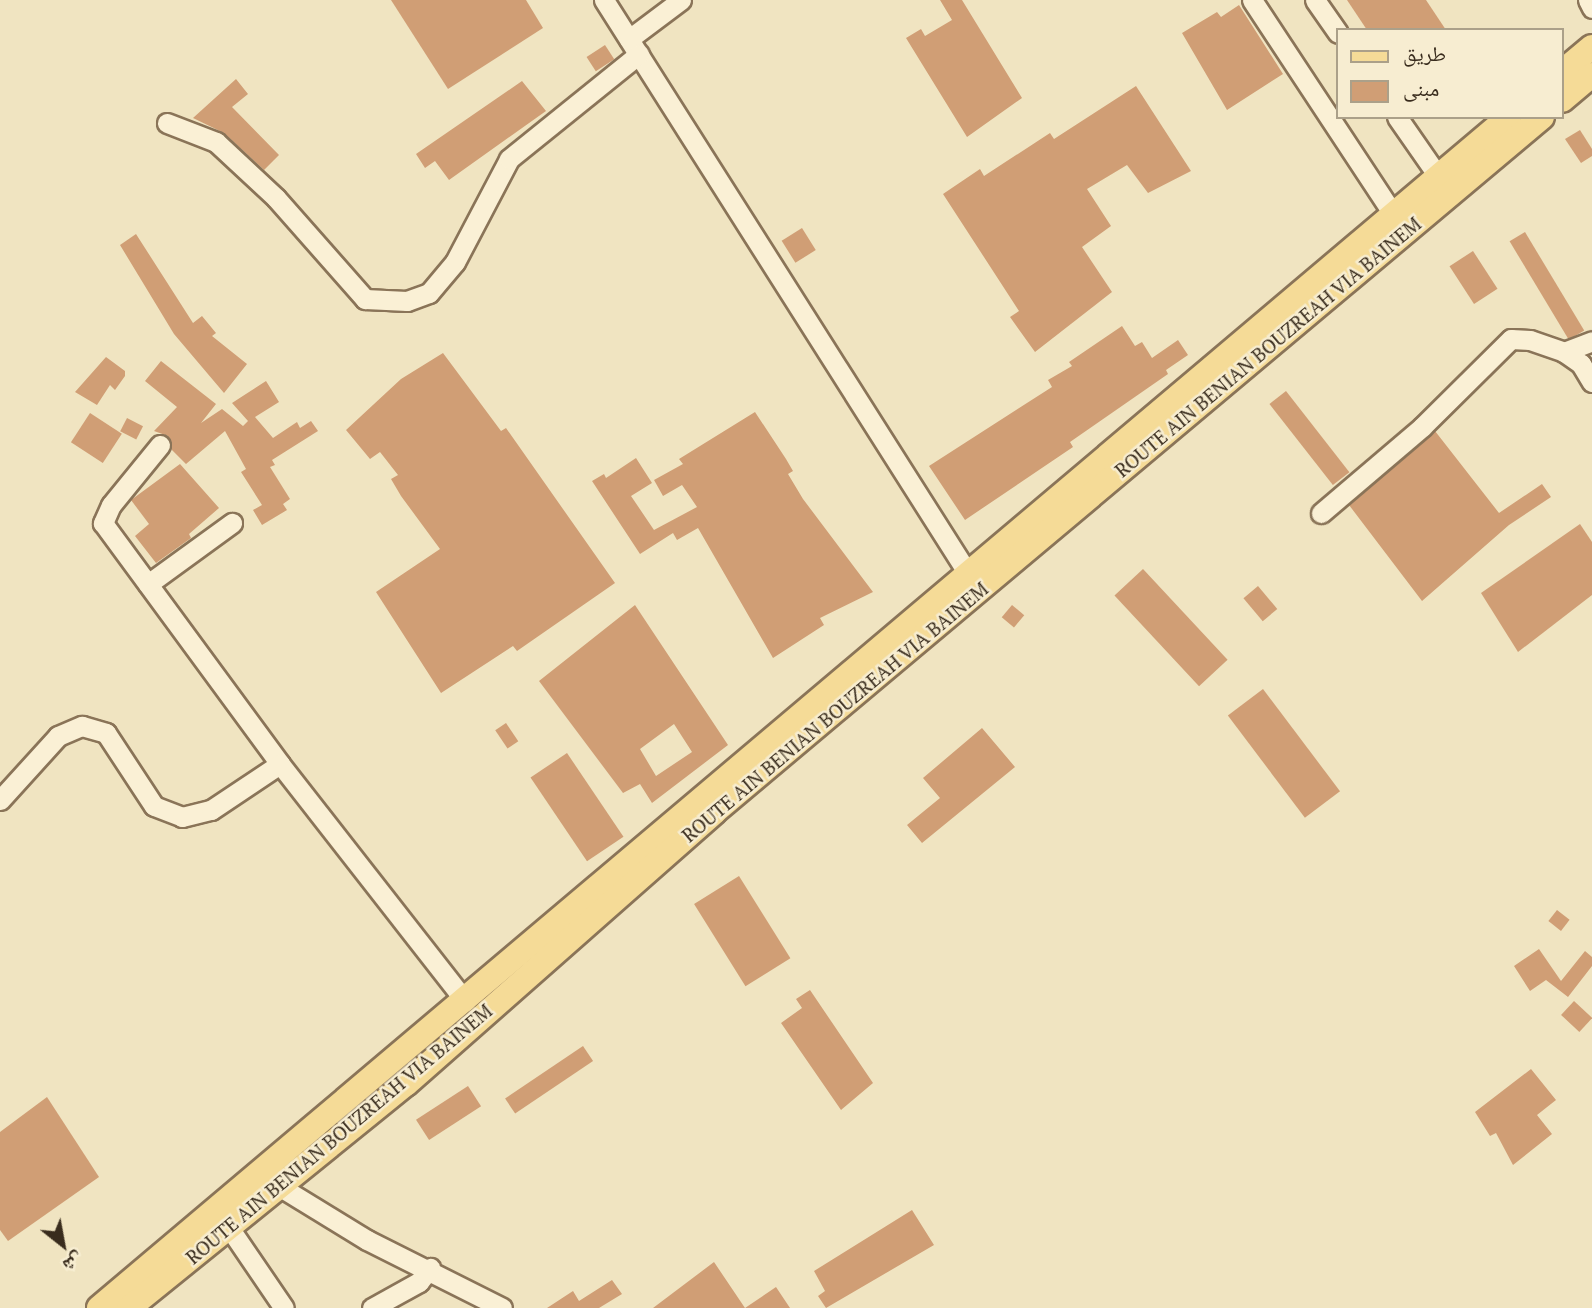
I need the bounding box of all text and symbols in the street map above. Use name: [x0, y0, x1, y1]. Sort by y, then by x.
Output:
legend: [1336, 28, 1564, 119]
text: طريق: [1403, 39, 1446, 67]
text: مبنى: [1403, 74, 1439, 102]
street label: ROUTE AIN BENIAN BOUZREAH VIA BAINEM: [1110, 212, 1426, 482]
street label: ROUTE AIN BENIAN BOUZREAH VIA BAINEM: [677, 577, 993, 847]
street label: ROUTE AIN BENIAN BOUZREAH VIA BAINEM: [181, 999, 497, 1269]
north arrow: [28, 1210, 98, 1280]
text: ش: [59, 1248, 89, 1279]

